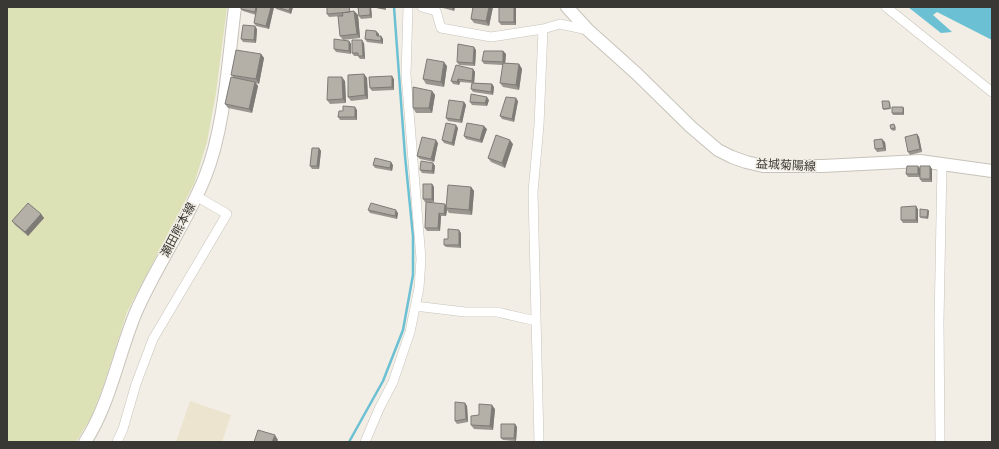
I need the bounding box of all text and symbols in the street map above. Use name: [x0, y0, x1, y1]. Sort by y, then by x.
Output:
street label: 益城菊陽線: [756, 154, 816, 177]
street label: 瀬田熊本線: [156, 199, 201, 261]

